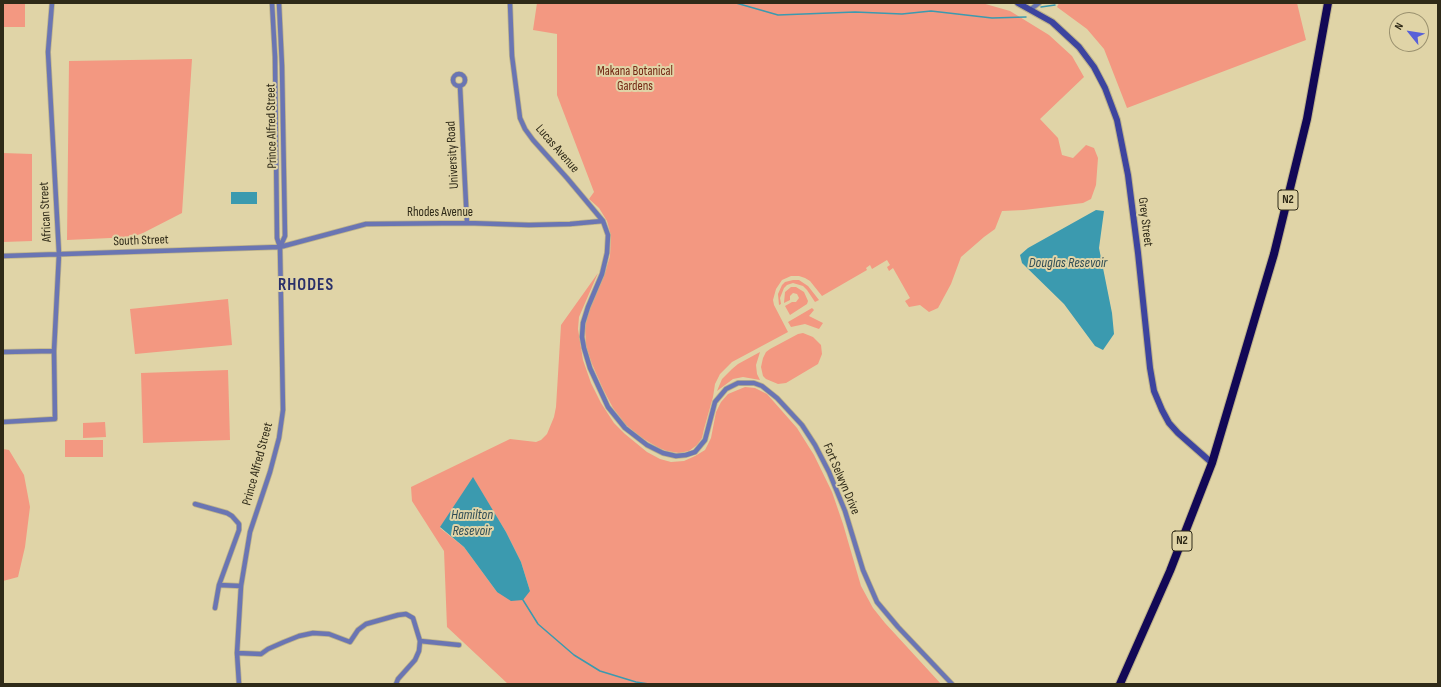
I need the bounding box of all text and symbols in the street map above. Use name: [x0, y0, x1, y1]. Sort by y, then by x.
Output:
north arrow: [1389, 12, 1429, 52]
text: N: [1392, 20, 1406, 32]
park label: Makana Botanical Gardens: [597, 64, 673, 95]
street label: Prince Alfred Street: [263, 83, 281, 169]
street label: University Road: [443, 121, 463, 189]
street label: Lucas Avenue: [532, 122, 582, 176]
street label: African Street: [37, 181, 55, 243]
road number: N2: [1278, 190, 1298, 210]
street label: Grey Street: [1134, 196, 1156, 248]
street label: Rhodes Avenue: [407, 205, 473, 221]
street label: South Street: [113, 232, 169, 250]
water label: Douglas Resevoir: [1029, 255, 1107, 271]
district label: RHODES: [278, 276, 334, 296]
street label: Prince Alfred Street: [239, 421, 277, 507]
street label: Fort Selwyn Drive: [819, 441, 863, 517]
water label: Hamilton Resevoir: [451, 507, 493, 540]
road number: N2: [1172, 531, 1192, 551]

